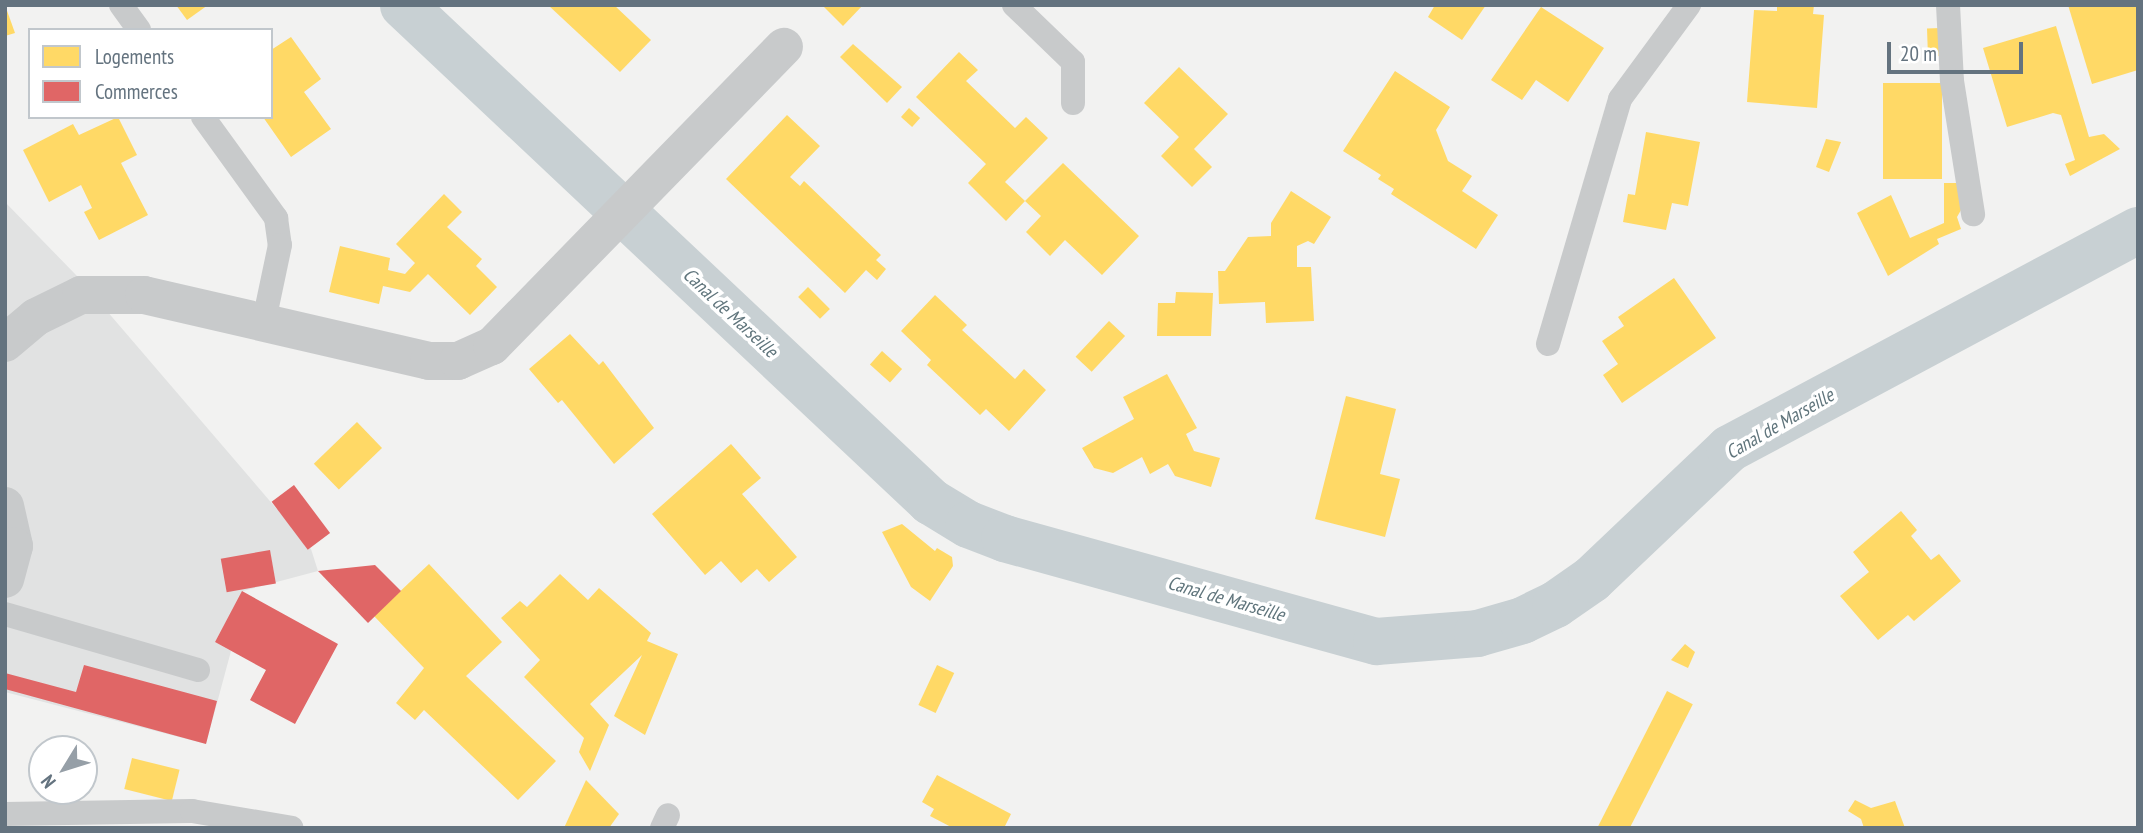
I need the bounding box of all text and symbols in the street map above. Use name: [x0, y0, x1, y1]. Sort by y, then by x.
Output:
legend: [28, 28, 273, 119]
scale bar: [1891, 28, 2028, 72]
text: 20 m: [1900, 40, 1937, 67]
text: Logements: [95, 43, 174, 70]
text: Commerces: [95, 78, 178, 105]
water label: Canal de Marseille: [678, 264, 782, 362]
water label: Canal de Marseille: [1722, 384, 1838, 464]
water label: Canal de Marseille: [1165, 571, 1287, 627]
north arrow: [28, 735, 98, 805]
text: N: [35, 770, 61, 793]

